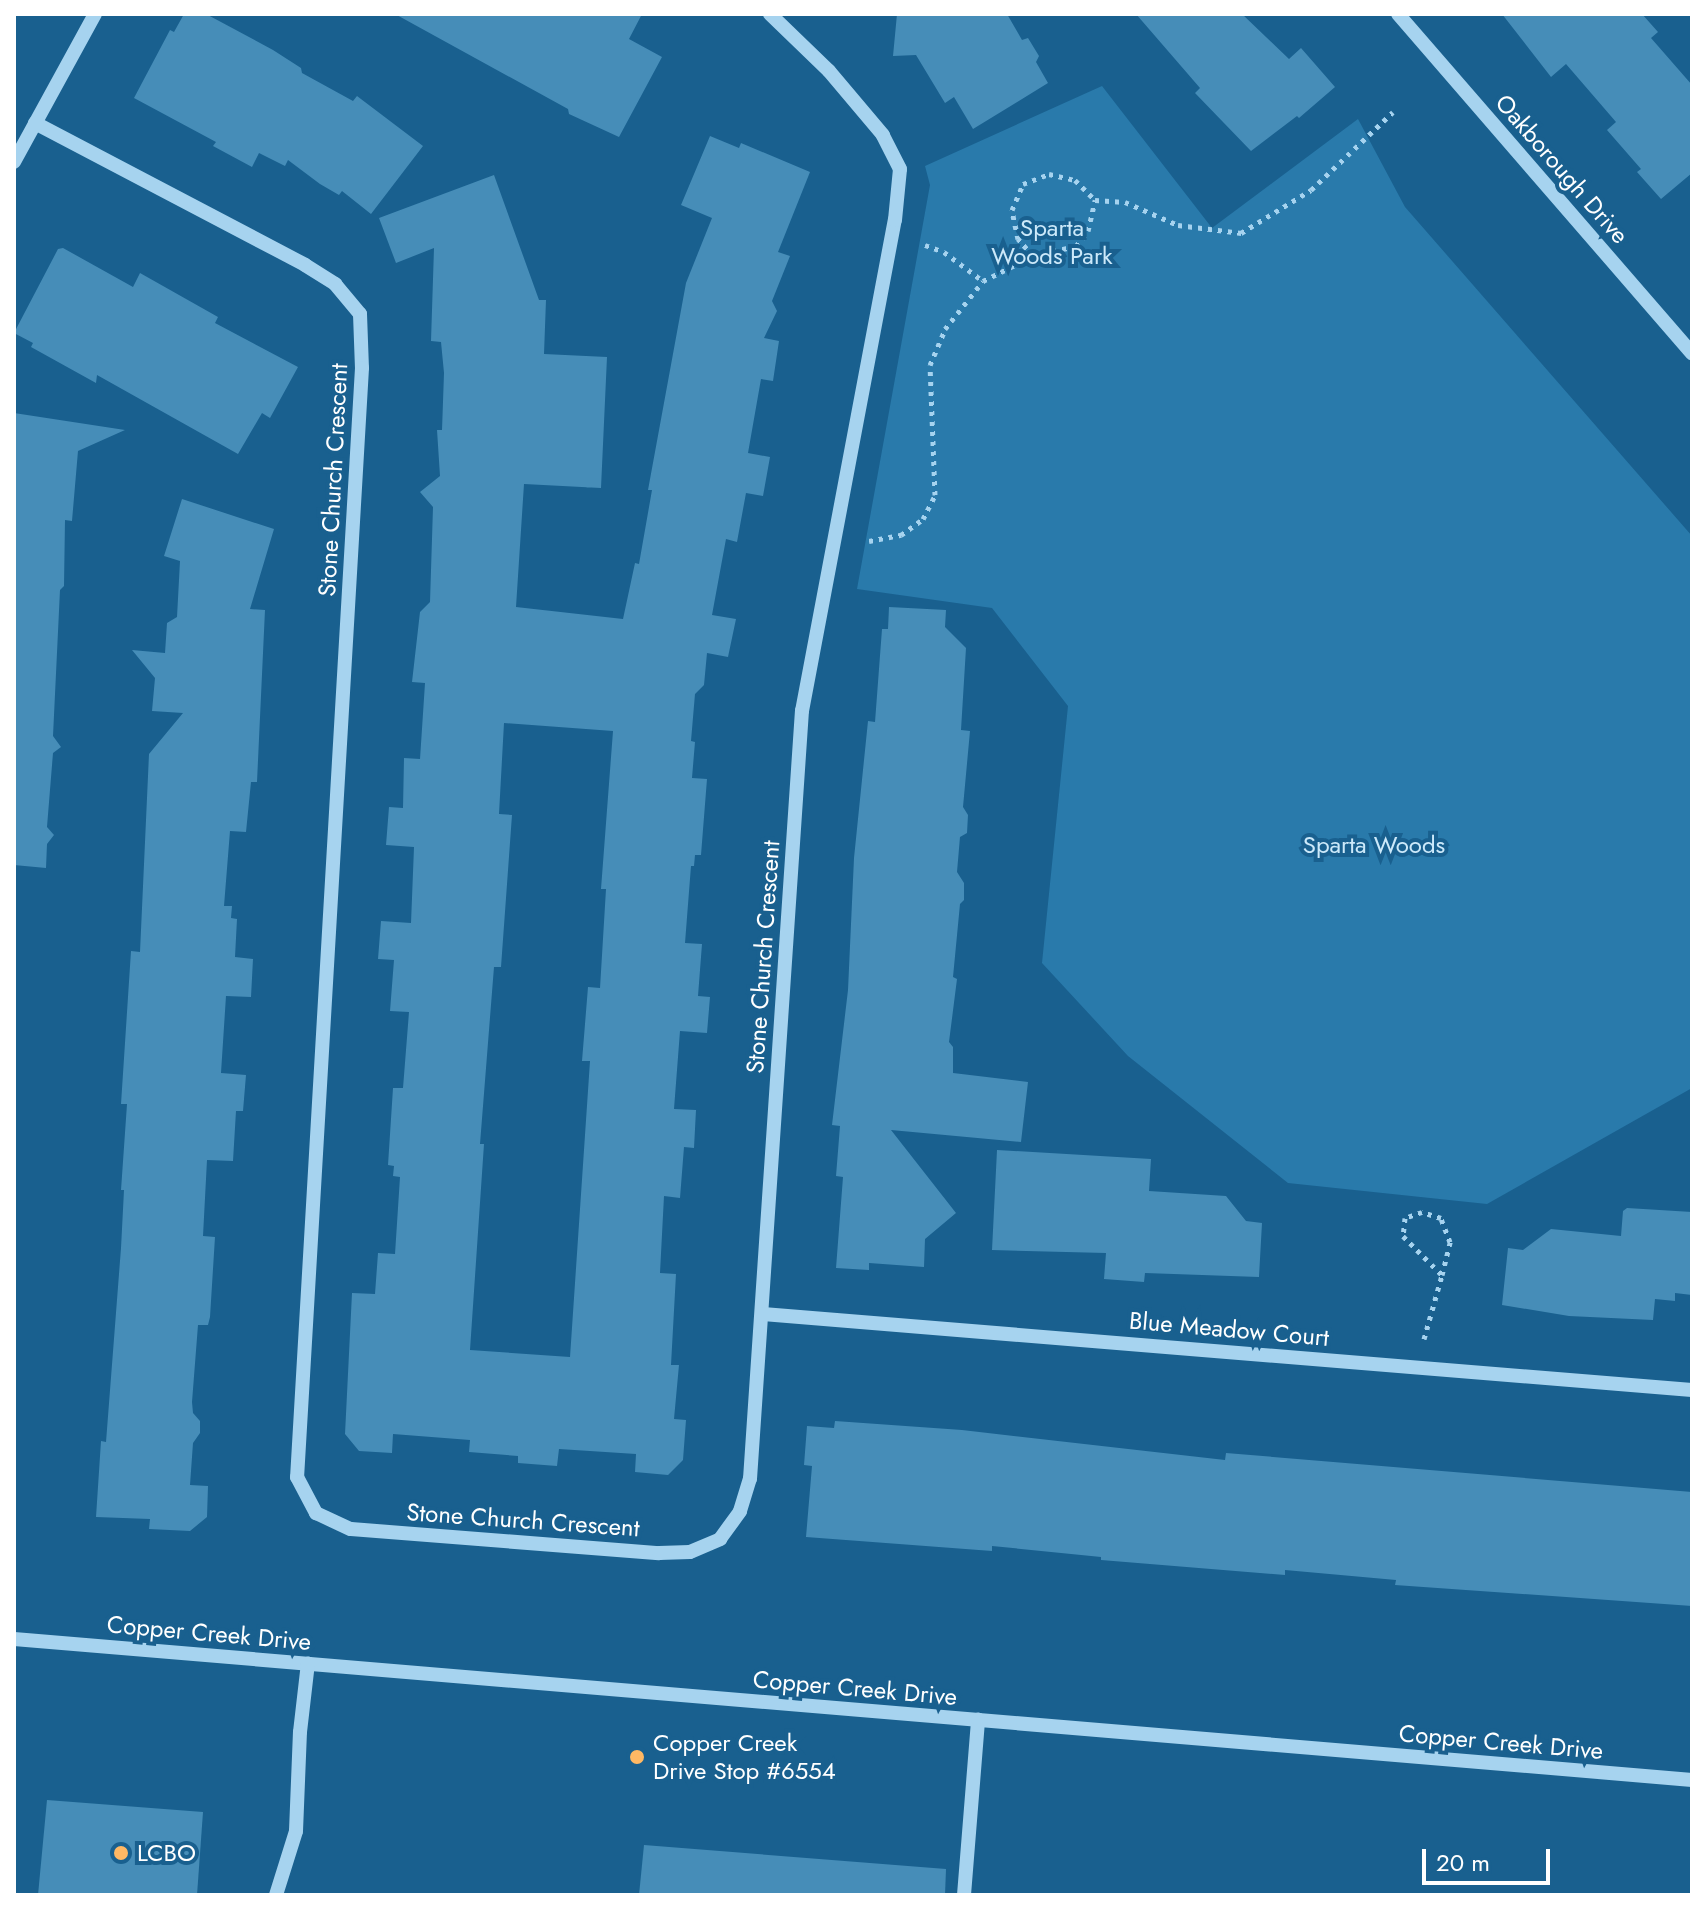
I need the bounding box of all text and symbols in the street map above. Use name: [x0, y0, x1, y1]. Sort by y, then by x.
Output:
street label: Oakborough Drive: [1489, 89, 1635, 249]
park label: Sparta Woods Park: [991, 214, 1113, 270]
street label: Stone Church Crescent: [313, 363, 353, 597]
park label: Sparta Woods: [1303, 831, 1445, 859]
street label: Stone Church Crescent: [740, 840, 786, 1074]
street label: Blue Meadow Court: [1128, 1306, 1330, 1352]
street label: Stone Church Crescent: [406, 1497, 640, 1543]
street label: Copper Creek Drive: [106, 1610, 312, 1656]
street label: Copper Creek Drive: [752, 1665, 958, 1711]
street label: Copper Creek Drive: [1398, 1719, 1604, 1765]
place label: Copper Creek Drive Stop #6554: [653, 1729, 836, 1785]
marker: Copper Creek Drive Stop #6554: [628, 1748, 646, 1766]
scale bar: [1426, 1833, 1554, 1883]
place label: LCBO: [137, 1839, 196, 1867]
marker: LCBO: [112, 1844, 130, 1862]
text: 20 m: [1436, 1845, 1490, 1880]

